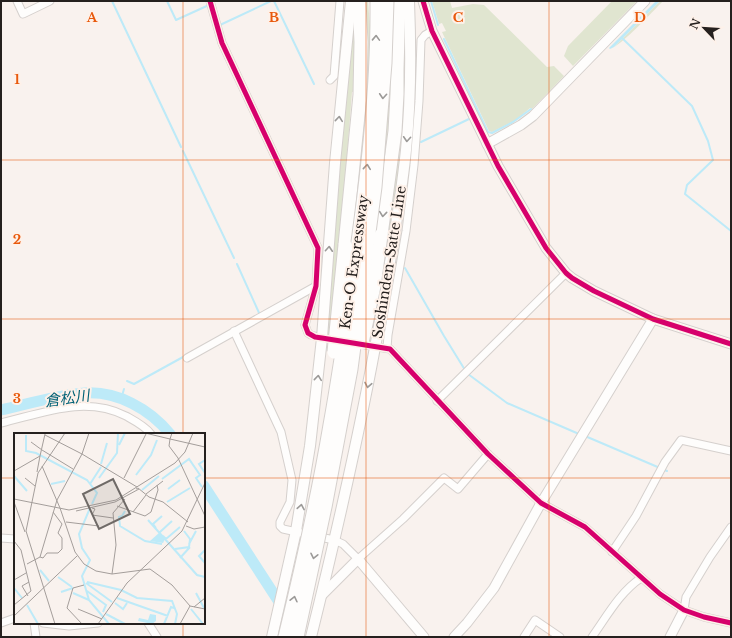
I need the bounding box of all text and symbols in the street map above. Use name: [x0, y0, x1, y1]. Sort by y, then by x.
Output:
north arrow: [684, 8, 724, 48]
text: A: [86, 9, 98, 26]
text: B: [269, 9, 279, 26]
text: C: [453, 9, 464, 26]
text: D: [634, 9, 646, 26]
text: N: [686, 16, 704, 31]
one-way arrow: [372, 35, 380, 41]
text: 1: [14, 71, 20, 88]
one-way arrow: [378, 93, 387, 99]
one-way arrow: [335, 116, 344, 122]
one-way arrow: [402, 136, 411, 142]
one-way arrow: [362, 164, 371, 171]
street label: Soshinden-Satte Line: [368, 184, 410, 340]
street label: Ken-O Expressway: [336, 194, 372, 330]
one-way arrow: [379, 211, 388, 217]
text: 2: [13, 231, 21, 248]
one-way arrow: [324, 246, 333, 252]
one-way arrow: [313, 375, 322, 381]
one-way arrow: [364, 382, 372, 388]
water label: 倉松川: [43, 385, 93, 411]
text: 3: [13, 390, 21, 407]
inset map: [14, 433, 205, 624]
one-way arrow: [296, 504, 304, 510]
one-way arrow: [311, 553, 319, 560]
one-way arrow: [289, 596, 297, 602]

